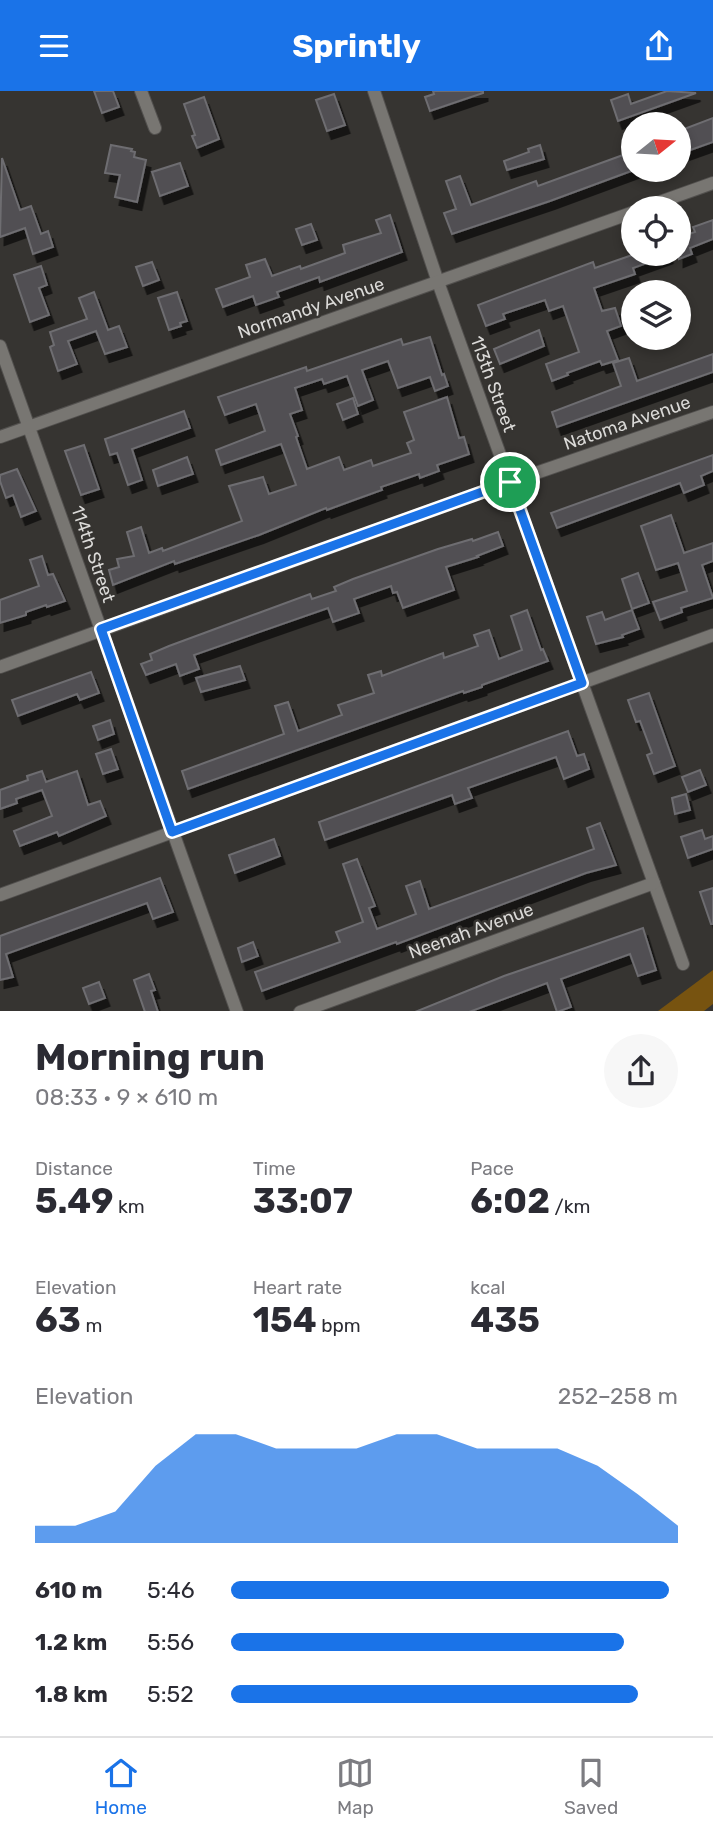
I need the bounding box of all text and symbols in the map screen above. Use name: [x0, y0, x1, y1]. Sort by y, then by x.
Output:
icon: menu: [35, 27, 73, 65]
text: Sprintly: [292, 27, 421, 65]
icon: share: [640, 27, 678, 65]
north arrow: [621, 112, 691, 182]
map controls: [621, 112, 691, 350]
button: locate: [621, 196, 691, 266]
street label: Normandy Avenue: [235, 273, 387, 343]
button: layers: [621, 280, 691, 350]
street label: 113th Street: [465, 333, 521, 435]
street label: Natoma Avenue: [561, 391, 693, 455]
pin: [480, 452, 540, 512]
icon: arrive: [491, 463, 529, 501]
street label: 114th Street: [66, 503, 120, 605]
street label: Neenah Avenue: [405, 898, 537, 964]
text: Morning run: [35, 1034, 265, 1080]
button: share: [604, 1034, 678, 1108]
text: 08:33 · 9 × 610 m: [35, 1083, 218, 1111]
text: Distance: [35, 1157, 113, 1180]
text: Time: [253, 1157, 296, 1180]
text: Pace: [470, 1157, 514, 1180]
text: 5.49: [35, 1180, 113, 1222]
text: 33:07: [253, 1180, 353, 1222]
text: 6:02: [470, 1180, 550, 1222]
text: km: [113, 1195, 145, 1218]
text: /km: [550, 1195, 590, 1218]
text: Elevation: [35, 1276, 116, 1299]
text: Heart rate: [253, 1276, 342, 1299]
text: kcal: [470, 1276, 505, 1299]
text: 63: [35, 1299, 81, 1341]
text: 154: [253, 1299, 317, 1341]
text: 435: [470, 1299, 540, 1341]
text: m: [81, 1314, 102, 1337]
text: bpm: [317, 1314, 361, 1337]
text: Elevation: [35, 1382, 134, 1410]
text: 252–258 m: [558, 1382, 678, 1410]
text: 610 m: [35, 1576, 103, 1604]
text: 5:46: [147, 1576, 195, 1604]
text: 1.2 km: [35, 1628, 107, 1656]
text: 5:56: [147, 1628, 194, 1656]
text: 1.8 km: [35, 1680, 108, 1708]
text: 5:52: [147, 1680, 194, 1708]
tab: Home: [95, 1754, 147, 1819]
tab: Map: [336, 1754, 374, 1819]
tab: Saved: [564, 1754, 618, 1819]

